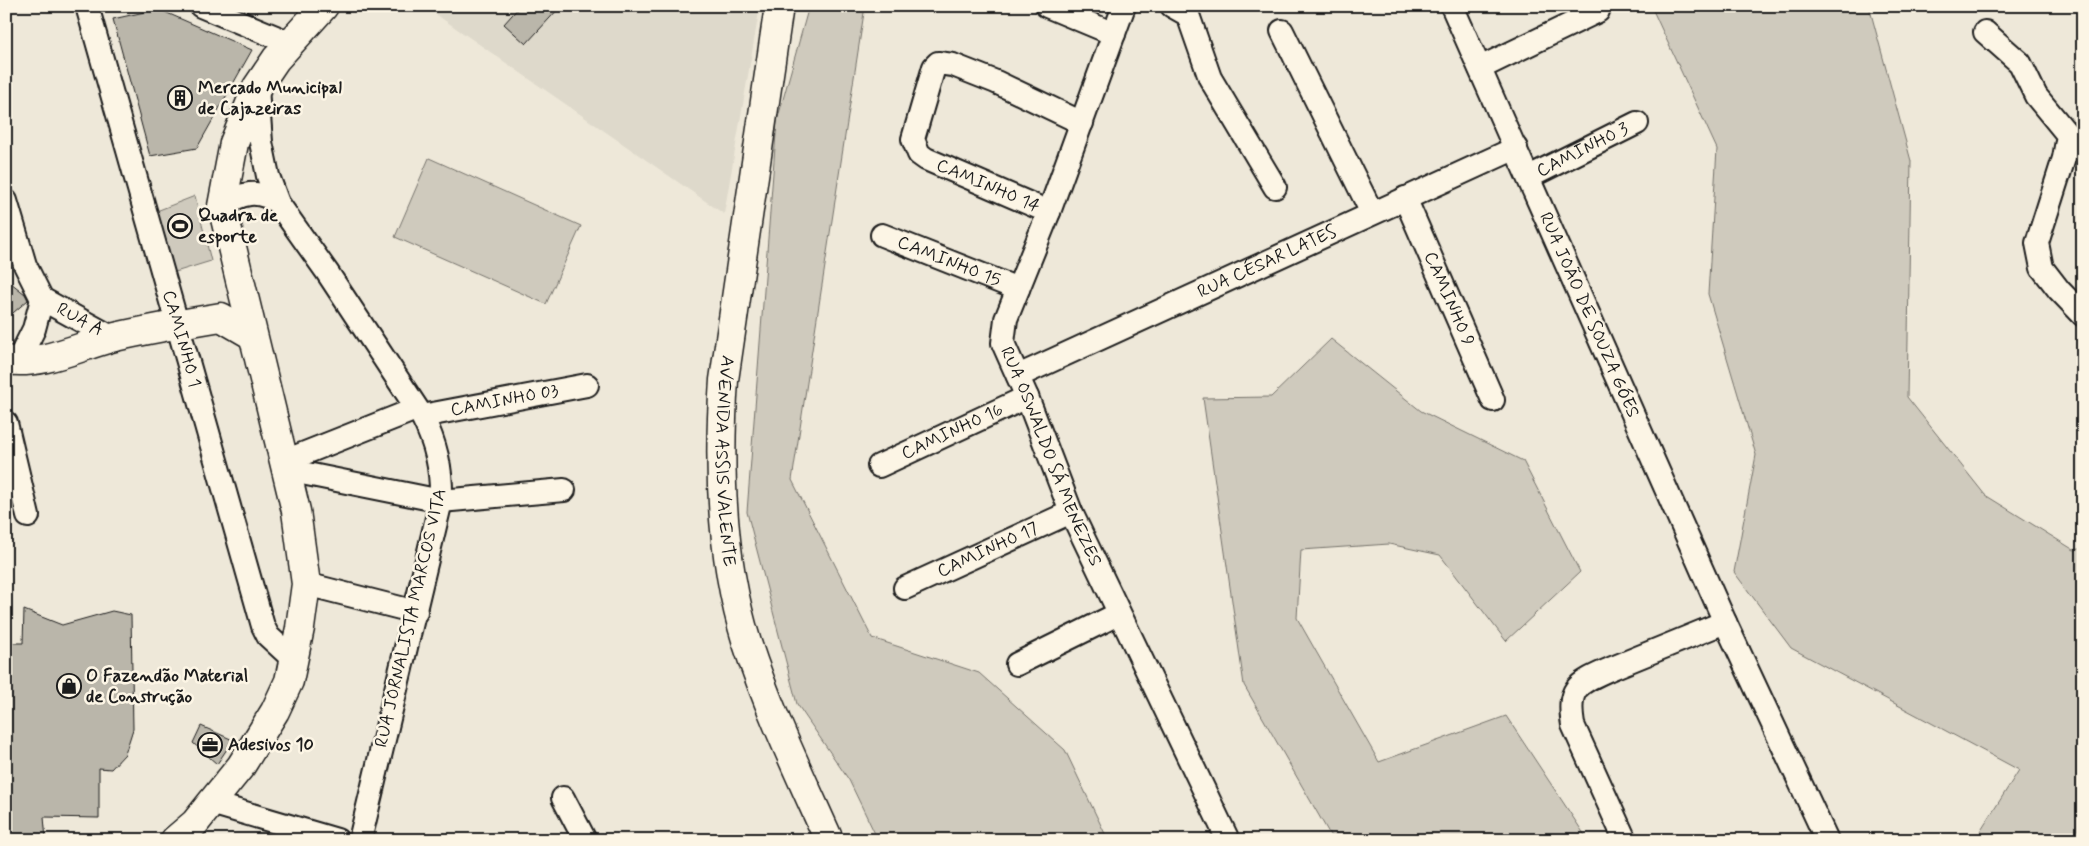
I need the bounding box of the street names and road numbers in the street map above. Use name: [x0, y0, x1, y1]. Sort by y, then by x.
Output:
street label: CAMINHO 3: [1533, 117, 1633, 183]
street label: CAMINHO 14: [932, 153, 1044, 219]
street label: RUA JOÃO DE SOUZA GÓES: [1533, 209, 1645, 421]
street label: RUA CÉSAR LATES: [1194, 220, 1340, 304]
street label: CAMINHO 15: [894, 230, 1004, 293]
street label: CAMINHO 9: [1418, 248, 1480, 350]
street label: CAMINHO 1: [156, 288, 207, 390]
street label: RUA A: [52, 297, 108, 342]
street label: RUA OSWALDO SÁ MENEZES: [994, 343, 1107, 570]
street label: AVENIDA ASSIS VALENTE: [709, 354, 741, 568]
street label: CAMINHO 03: [449, 379, 561, 422]
street label: CAMINHO 16: [898, 398, 1007, 466]
street label: RUA JORNALISTA MARCOS VITA: [370, 486, 452, 750]
street label: CAMINHO 17: [933, 517, 1042, 584]

